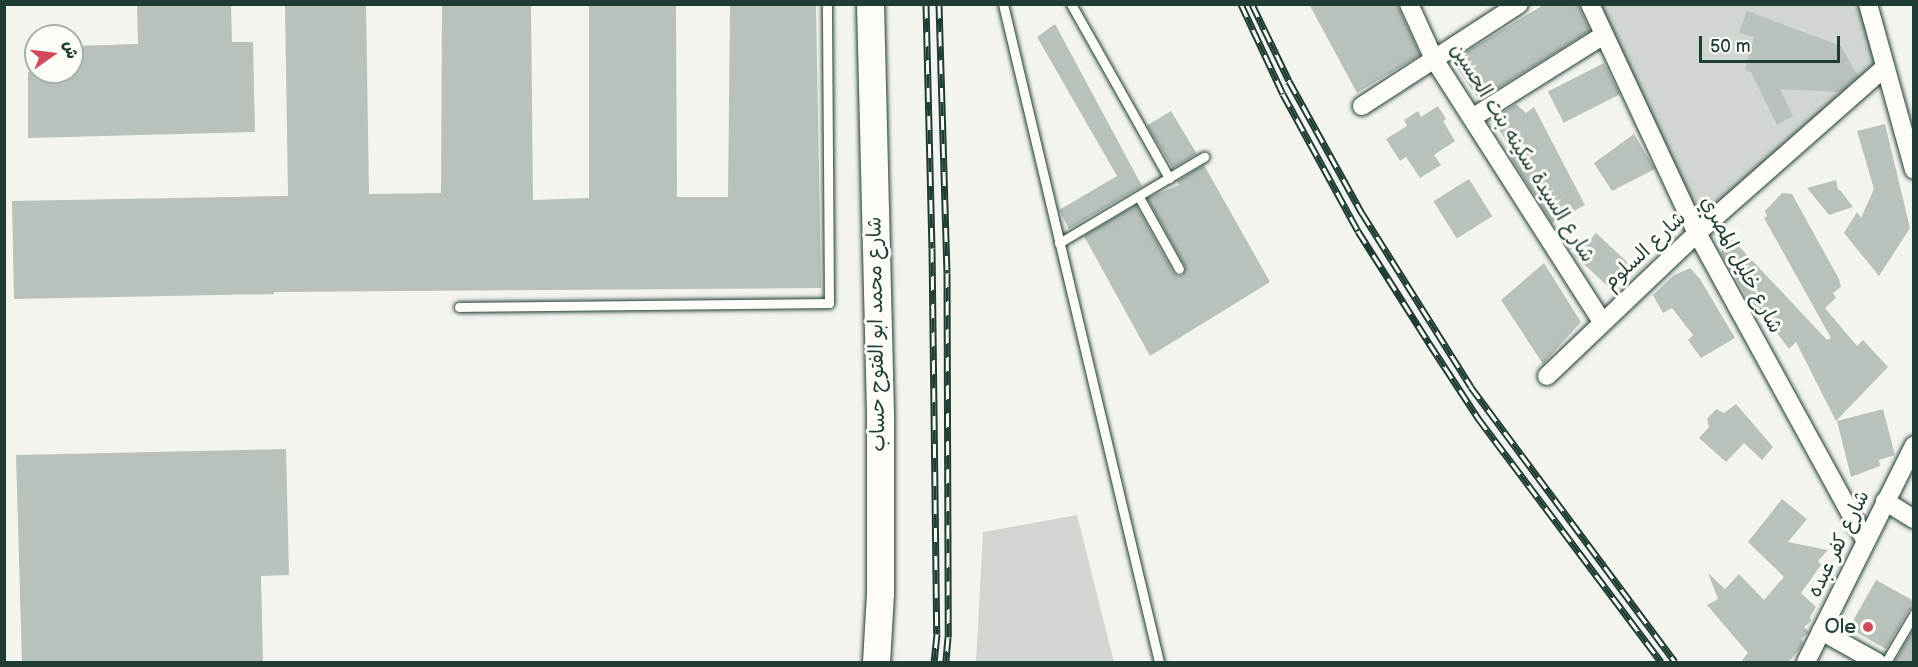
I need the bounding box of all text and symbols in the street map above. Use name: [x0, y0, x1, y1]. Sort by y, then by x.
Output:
north arrow: [24, 24, 84, 84]
scale bar: [1702, 24, 1843, 62]
text: 50 m: [1710, 36, 1751, 57]
text: ش: [59, 39, 81, 61]
street label: شارع السيدة سكينه بنت الحسين: [1445, 39, 1599, 267]
street label: شارع خليل المصري: [1695, 192, 1787, 338]
street label: شارع السلوم: [1599, 207, 1691, 295]
street label: شارع محمد ابو الفتوح حساب: [863, 216, 891, 452]
street label: شارع كفر عبده: [1803, 487, 1875, 601]
place label: Ole: [1825, 615, 1856, 639]
marker: Ole: [1861, 620, 1875, 634]

